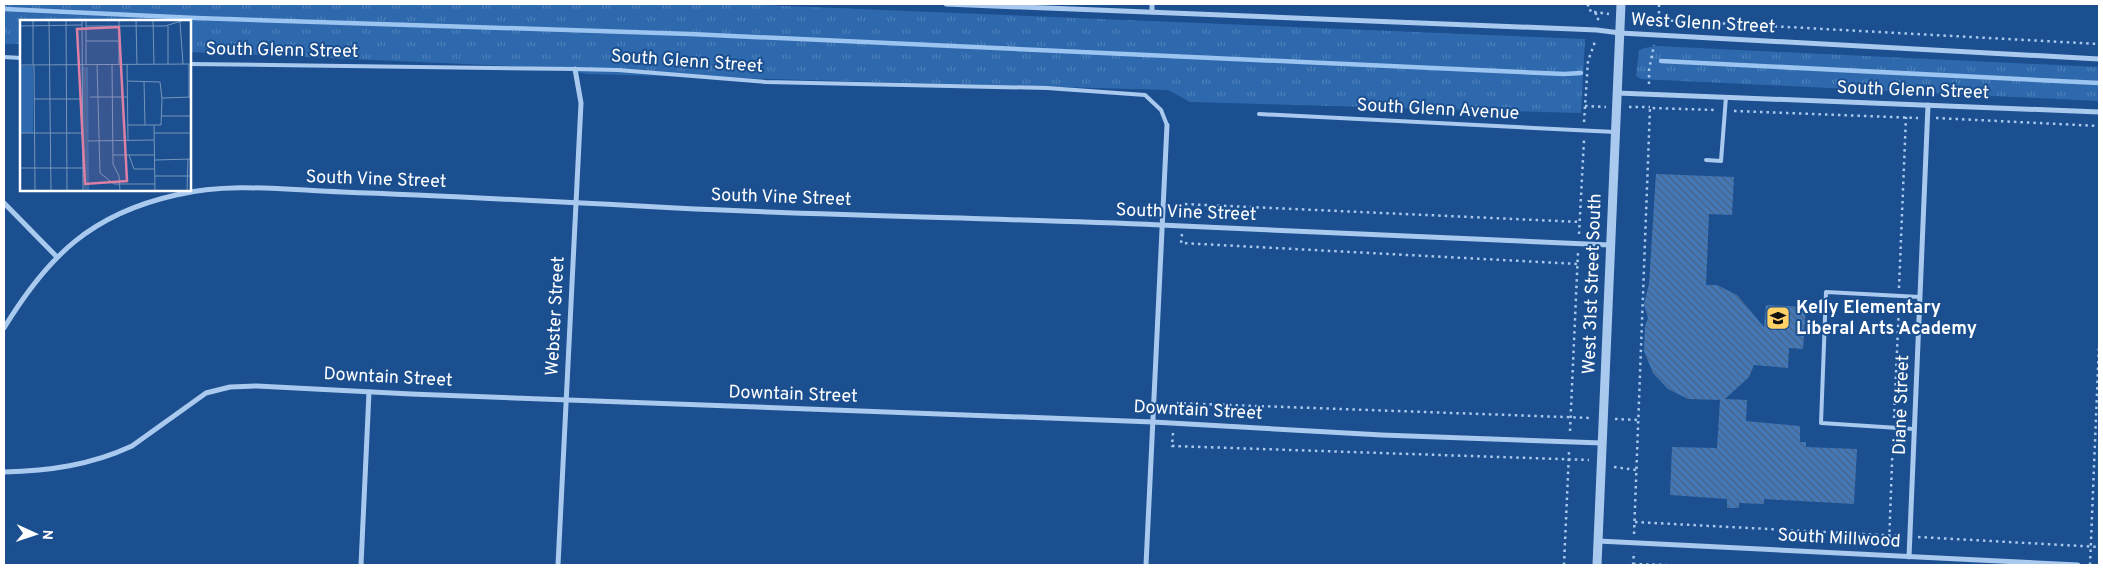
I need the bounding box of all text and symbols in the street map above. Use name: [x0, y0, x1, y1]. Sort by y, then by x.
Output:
street label: West Glenn Street: [1630, 9, 1776, 39]
inset map: [20, 20, 191, 191]
street label: South Glenn Street: [205, 38, 359, 64]
street label: South Glenn Street: [610, 45, 764, 79]
street label: South Glenn Street: [1836, 77, 1990, 105]
street label: South Glenn Avenue: [1356, 94, 1520, 126]
street label: South Vine Street: [305, 166, 447, 194]
street label: South Vine Street: [710, 184, 852, 212]
street label: West 31st Street South: [1578, 193, 1608, 375]
street label: South Vine Street: [1115, 199, 1257, 227]
street label: Webster Street: [541, 256, 571, 376]
place label: Kelly Elementary Liberal Arts Academy: [1796, 297, 1977, 341]
school or university icon: Kelly Elementary Liberal Arts Academy: [1765, 305, 1791, 331]
street label: Diane Street: [1889, 354, 1915, 456]
street label: Downtain Street: [323, 363, 453, 393]
street label: Downtain Street: [728, 381, 858, 409]
street label: Downtain Street: [1133, 396, 1263, 426]
north arrow: [10, 509, 60, 559]
street label: South Millwood: [1777, 524, 1901, 554]
text: N: [38, 529, 55, 540]

